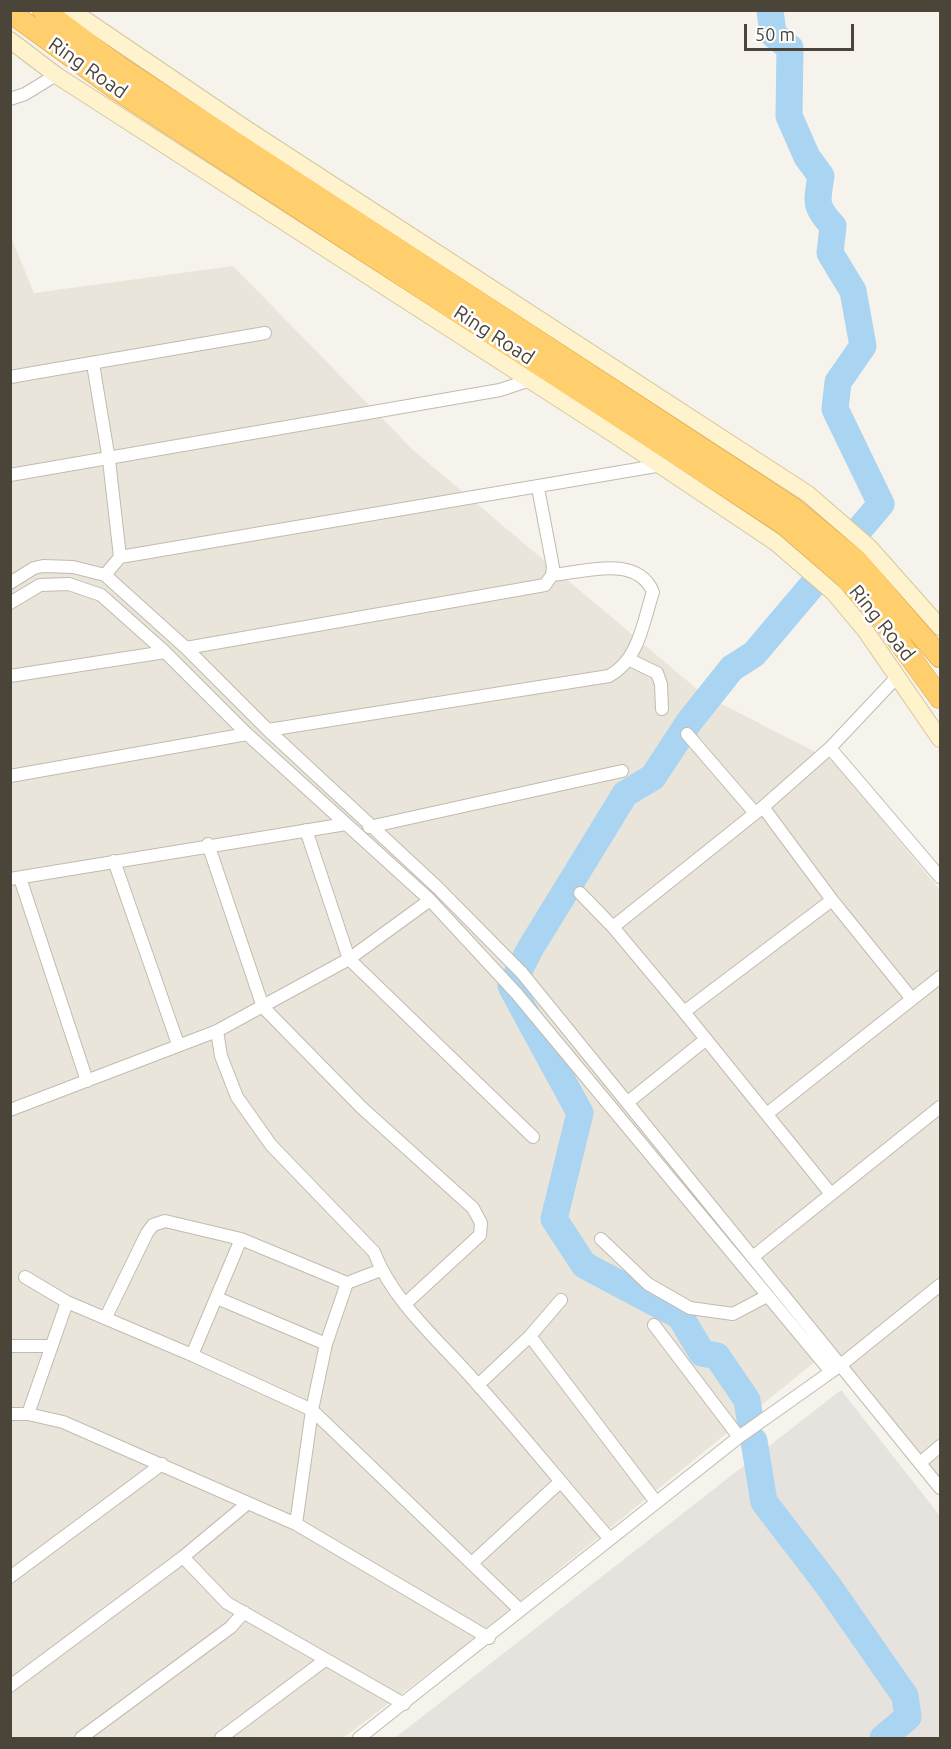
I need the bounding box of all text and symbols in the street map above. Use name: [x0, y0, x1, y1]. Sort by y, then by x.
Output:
scale bar: [747, 12, 856, 50]
text: 50 m: [755, 24, 795, 44]
street label: Ring Road: [44, 32, 132, 104]
street label: Ring Road: [449, 300, 539, 370]
street label: Ring Road: [844, 580, 920, 666]

